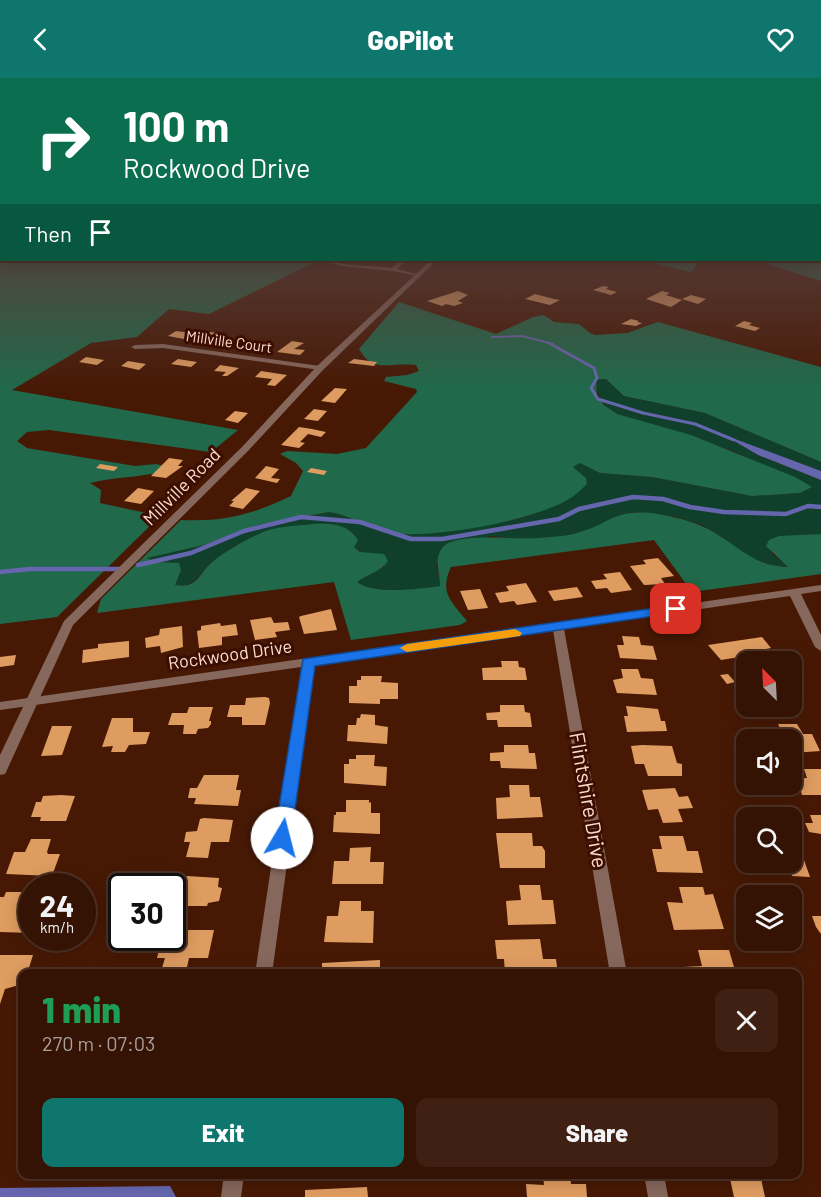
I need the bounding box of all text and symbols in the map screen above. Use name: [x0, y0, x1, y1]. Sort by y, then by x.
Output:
icon: back: [24, 23, 57, 56]
text: GoPilot: [367, 23, 454, 55]
icon: heart: [764, 23, 797, 56]
text: 100 m: [123, 100, 229, 150]
icon: right: [24, 102, 102, 180]
text: Rockwood Drive: [123, 151, 310, 183]
icon: arrive: [84, 216, 117, 249]
text: Then: [24, 220, 72, 246]
street label: Millville Court: [185, 326, 273, 356]
street label: Millville Road: [138, 443, 224, 529]
pin: [650, 583, 701, 634]
icon: arrive: [659, 592, 692, 625]
street label: Rockwood Drive: [166, 634, 293, 674]
north arrow: [736, 651, 802, 717]
map controls: [736, 651, 802, 951]
button: sound: [736, 729, 802, 795]
street label: Flintshire Drive: [565, 730, 614, 870]
position arrow: [250, 806, 314, 870]
button: search: [736, 807, 802, 873]
speed limit sign: 30: [108, 873, 186, 951]
button: layers: [736, 885, 802, 951]
text: 24: [40, 887, 74, 923]
text: km/h: [40, 918, 74, 936]
text: 1 min: [42, 987, 121, 1030]
button: close: [715, 989, 778, 1052]
text: 270 m · 07:03: [42, 1031, 155, 1055]
button: Exit: [42, 1098, 404, 1167]
button: Share: [416, 1098, 778, 1167]

